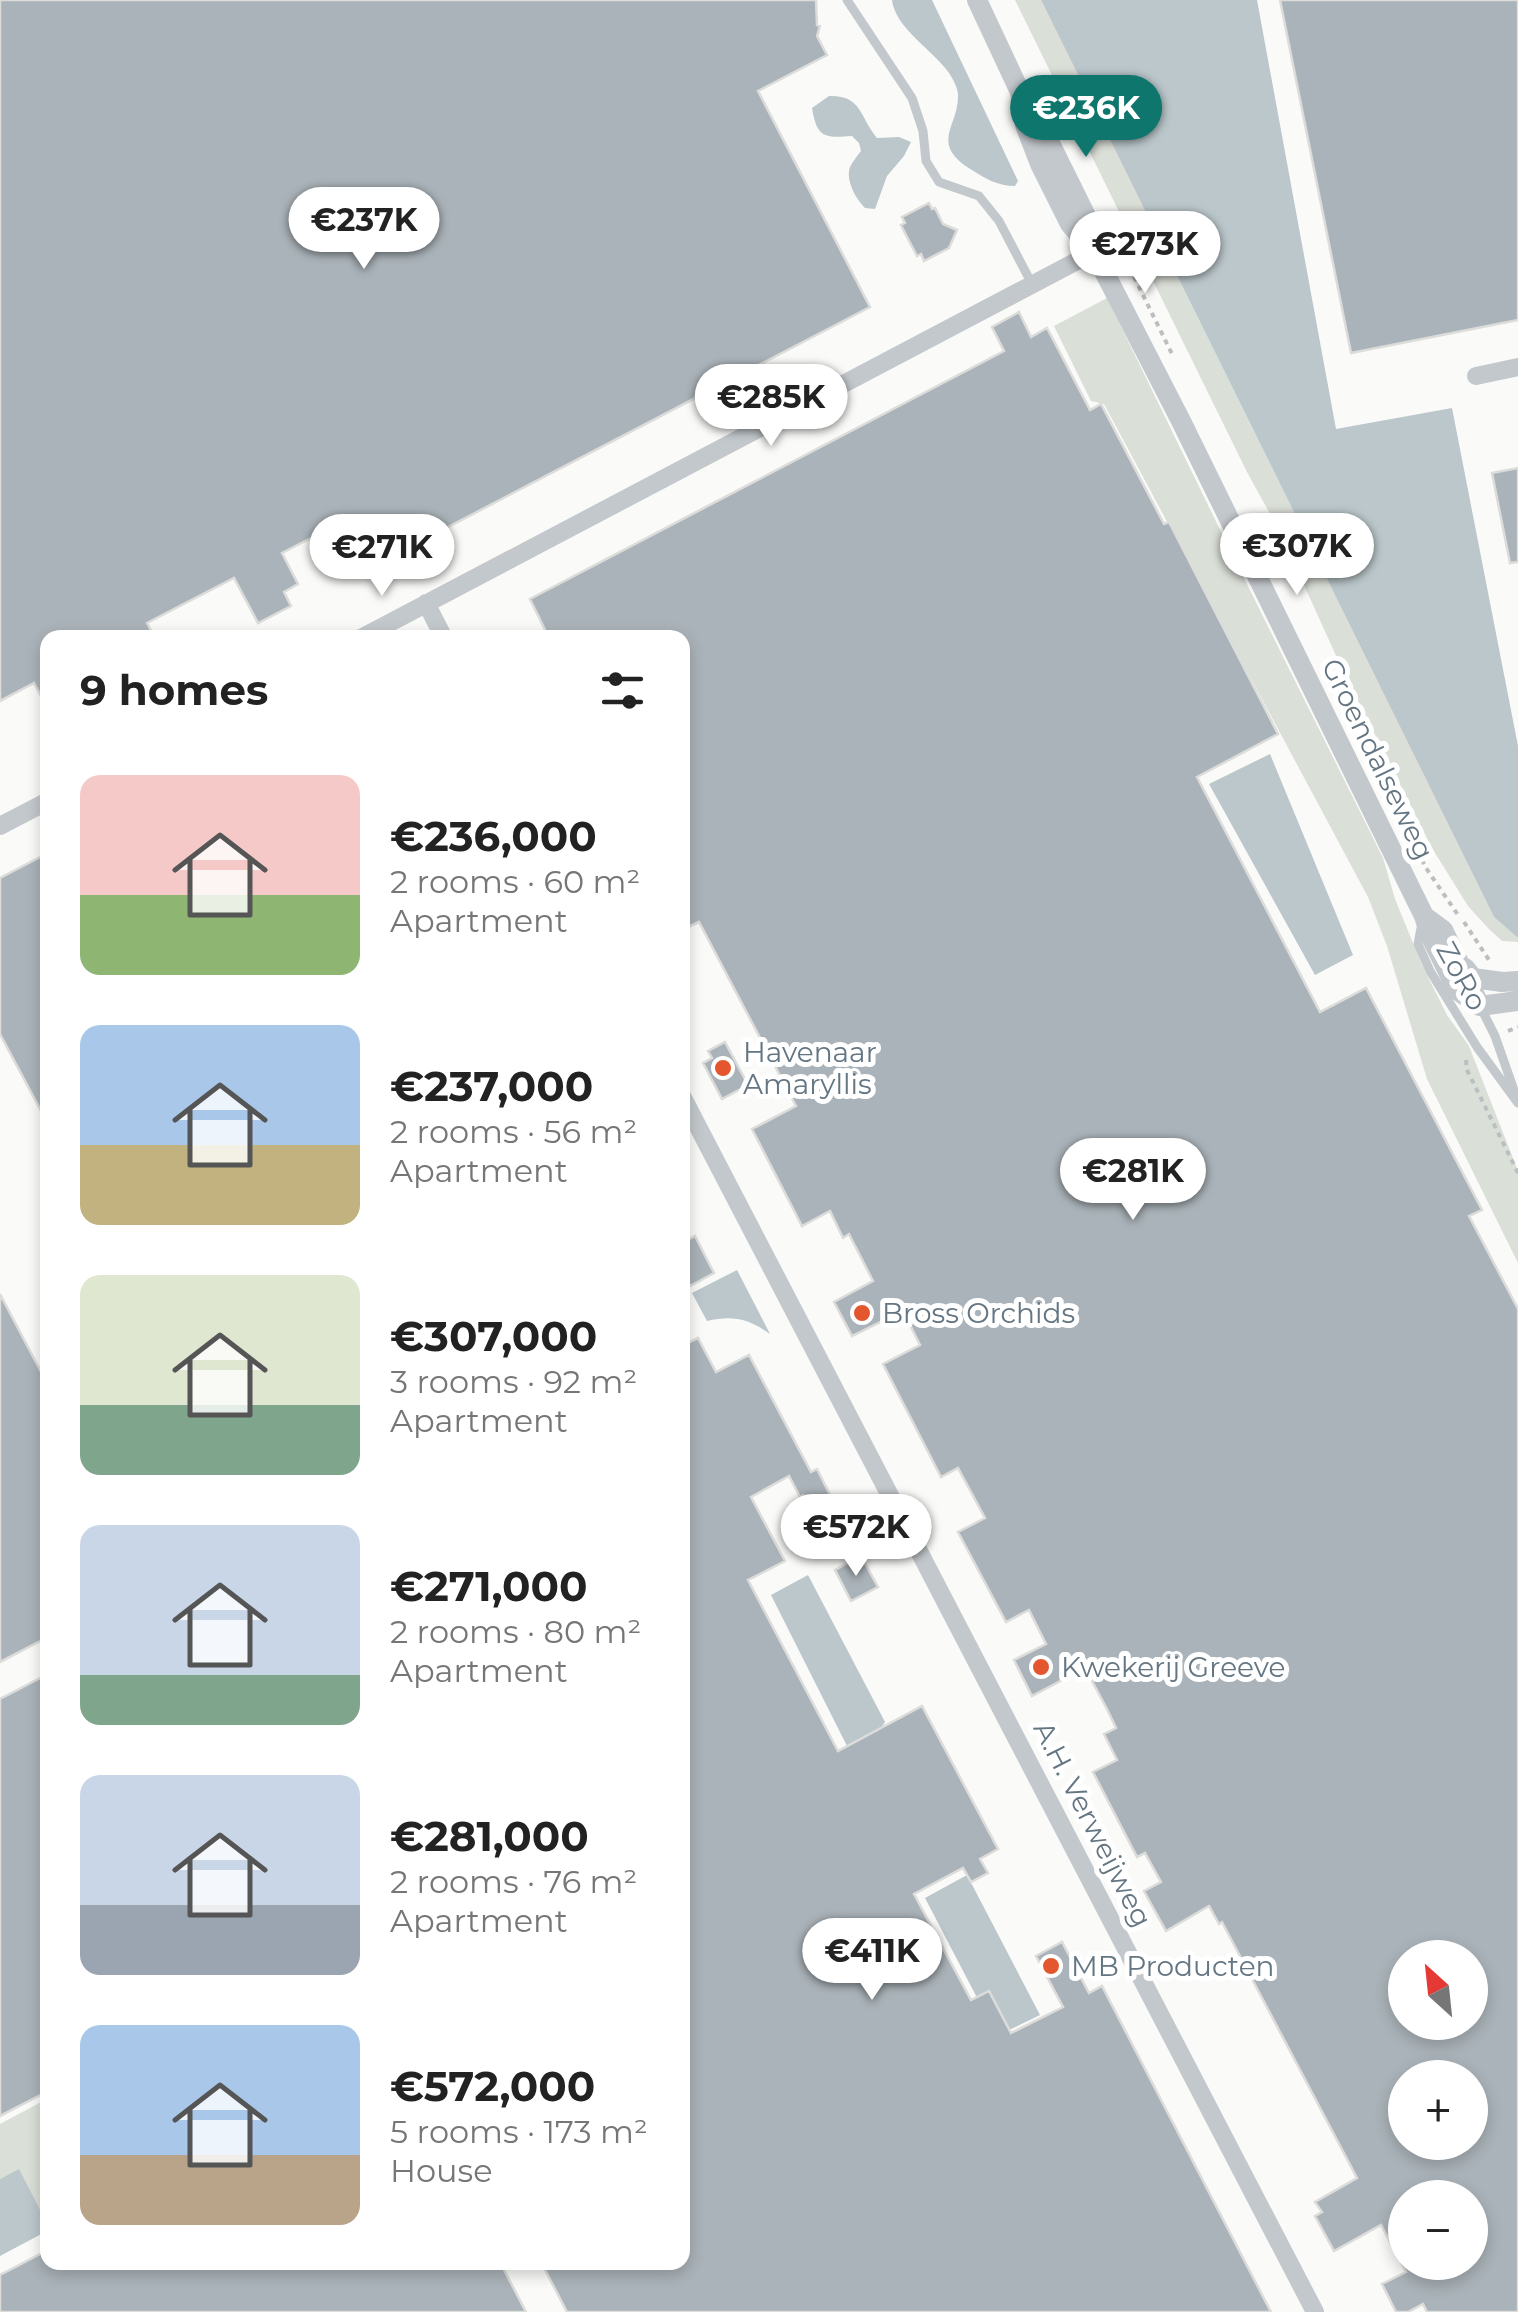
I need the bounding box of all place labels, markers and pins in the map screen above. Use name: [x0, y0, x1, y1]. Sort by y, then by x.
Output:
pin: €236K: [1016, 75, 1156, 160]
pin: €237K: [294, 187, 434, 272]
pin: €273K: [1075, 211, 1215, 296]
pin: €285K: [701, 364, 841, 449]
pin: €307K: [1227, 513, 1367, 598]
pin: €271K: [312, 514, 452, 599]
place label: Havenaar Amaryllis: [743, 1035, 877, 1101]
marker: Havenaar Amaryllis: [712, 1057, 734, 1079]
pin: €281K: [1063, 1138, 1203, 1223]
place label: Bross Orchids: [882, 1296, 1075, 1330]
marker: Bross Orchids: [851, 1302, 873, 1324]
pin: €572K: [786, 1494, 926, 1579]
place label: Kwekerij Greeve: [1061, 1650, 1285, 1684]
marker: Kwekerij Greeve: [1030, 1656, 1052, 1678]
pin: €411K: [802, 1918, 942, 2003]
place label: MB Producten: [1071, 1949, 1275, 1983]
marker: MB Producten: [1040, 1955, 1062, 1977]

